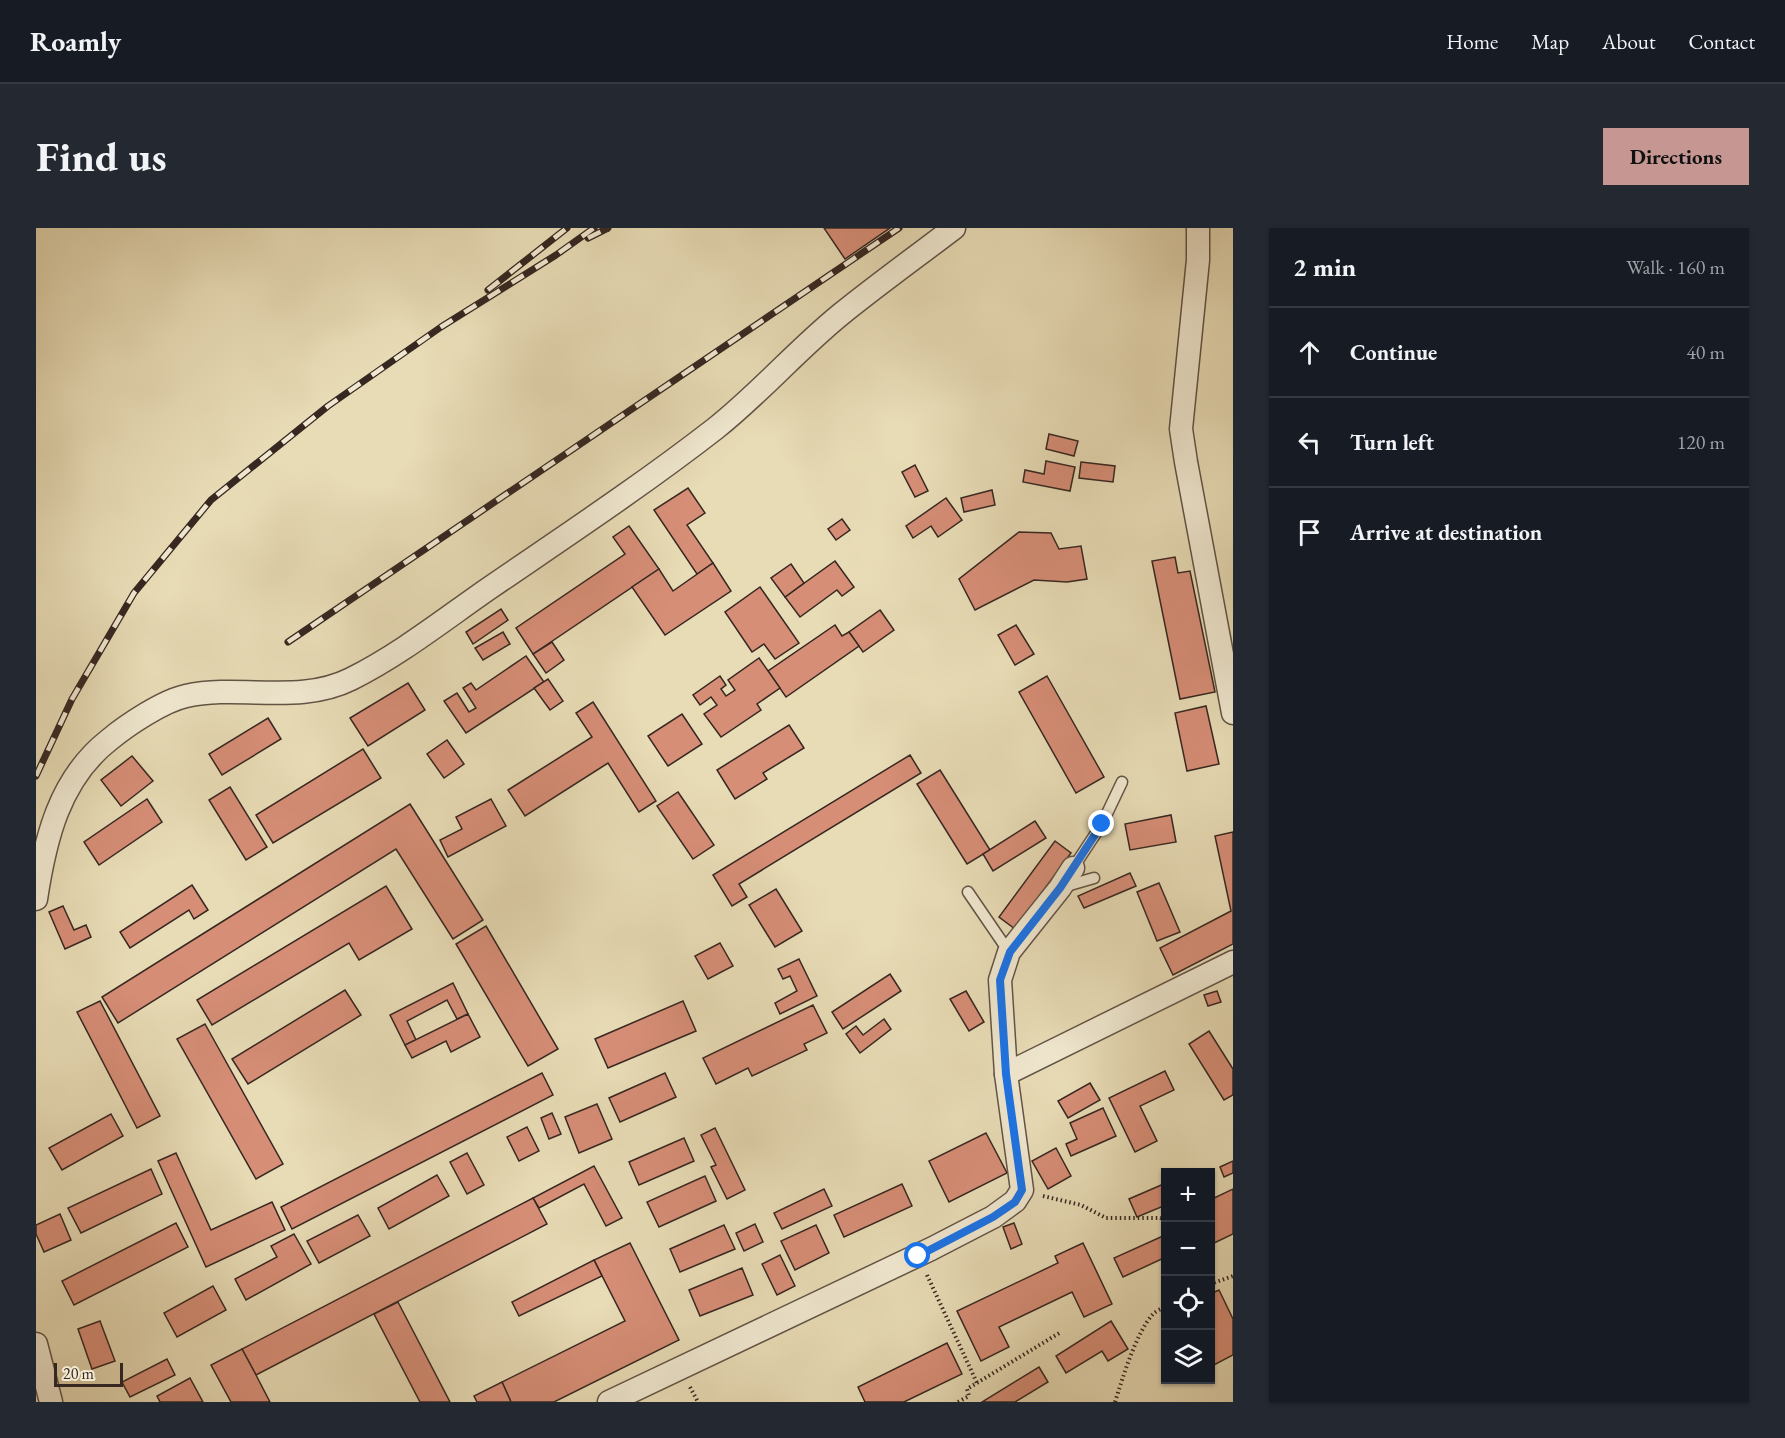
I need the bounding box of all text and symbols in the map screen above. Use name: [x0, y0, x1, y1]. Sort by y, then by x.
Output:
text: Roamly: [30, 23, 121, 59]
text: Home: [1446, 28, 1498, 55]
text: Map: [1531, 28, 1569, 55]
text: About: [1602, 28, 1655, 55]
text: Contact: [1688, 28, 1755, 55]
button: Directions: [1603, 128, 1749, 185]
text: Find us: [36, 129, 167, 184]
text: 2 min: [1293, 250, 1356, 284]
text: Walk · 160 m: [1626, 254, 1725, 280]
icon: ahead: [1293, 336, 1326, 369]
text: Continue: [1350, 338, 1437, 367]
text: 40 m: [1686, 339, 1725, 365]
icon: left: [1293, 426, 1326, 459]
text: Turn left: [1350, 428, 1434, 457]
text: 120 m: [1677, 429, 1725, 455]
icon: arrive: [1293, 516, 1326, 549]
text: Arrive at destination: [1350, 518, 1542, 547]
route end: [1088, 810, 1114, 836]
map controls: [1161, 1168, 1215, 1384]
button: +: [1161, 1168, 1215, 1222]
button: −: [1161, 1222, 1215, 1276]
route start: [904, 1242, 930, 1268]
button: locate: [1161, 1276, 1215, 1330]
button: layers: [1161, 1330, 1215, 1384]
scale bar: [54, 1360, 123, 1388]
text: 20 m: [63, 1363, 94, 1384]

